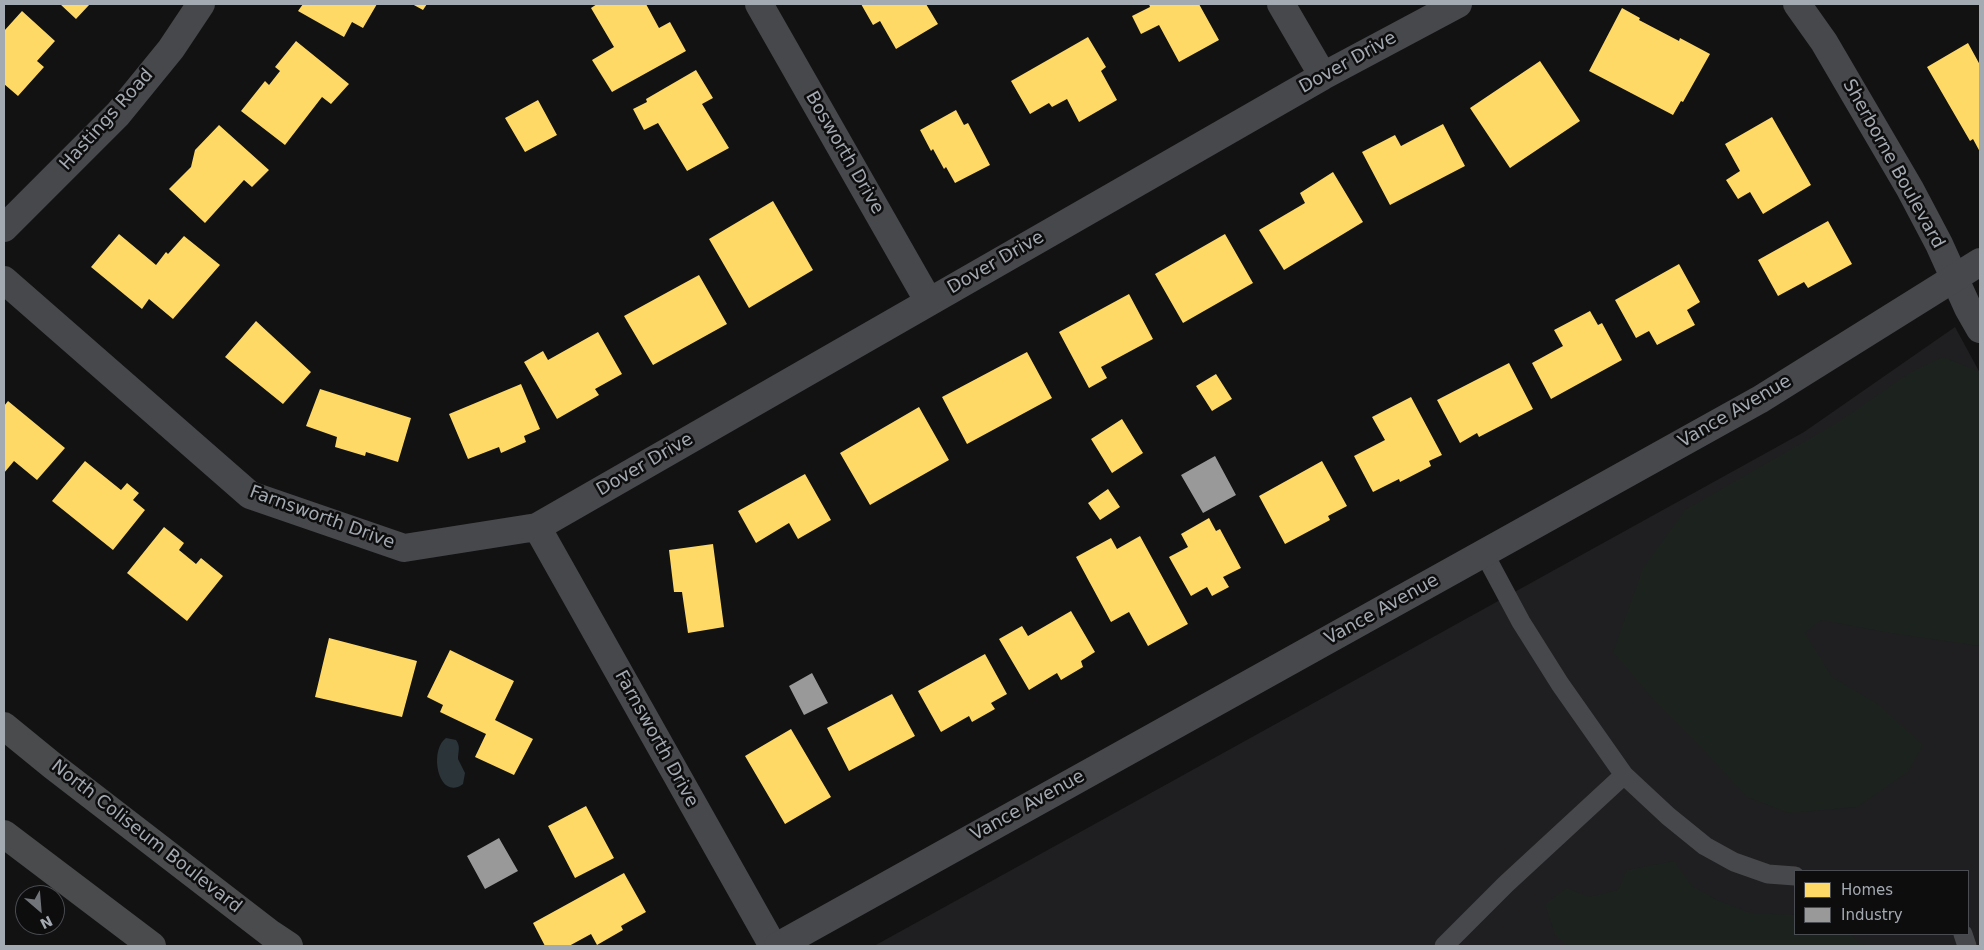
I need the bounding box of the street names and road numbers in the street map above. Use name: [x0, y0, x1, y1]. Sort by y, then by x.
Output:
street label: Dover Drive: [1296, 27, 1400, 99]
street label: Hastings Road: [56, 65, 158, 175]
street label: Sherborne Boulevard: [1837, 76, 1949, 252]
street label: Bosworth Drive: [800, 88, 888, 218]
street label: Dover Drive: [944, 227, 1048, 299]
street label: Vance Avenue: [1675, 371, 1795, 453]
street label: Dover Drive: [593, 429, 697, 501]
street label: Farnsworth Drive: [246, 482, 398, 554]
street label: Vance Avenue: [1321, 570, 1443, 650]
street label: Farnsworth Drive: [609, 667, 703, 811]
street label: North Coliseum Boulevard: [46, 756, 246, 918]
street label: Vance Avenue: [967, 766, 1089, 846]

